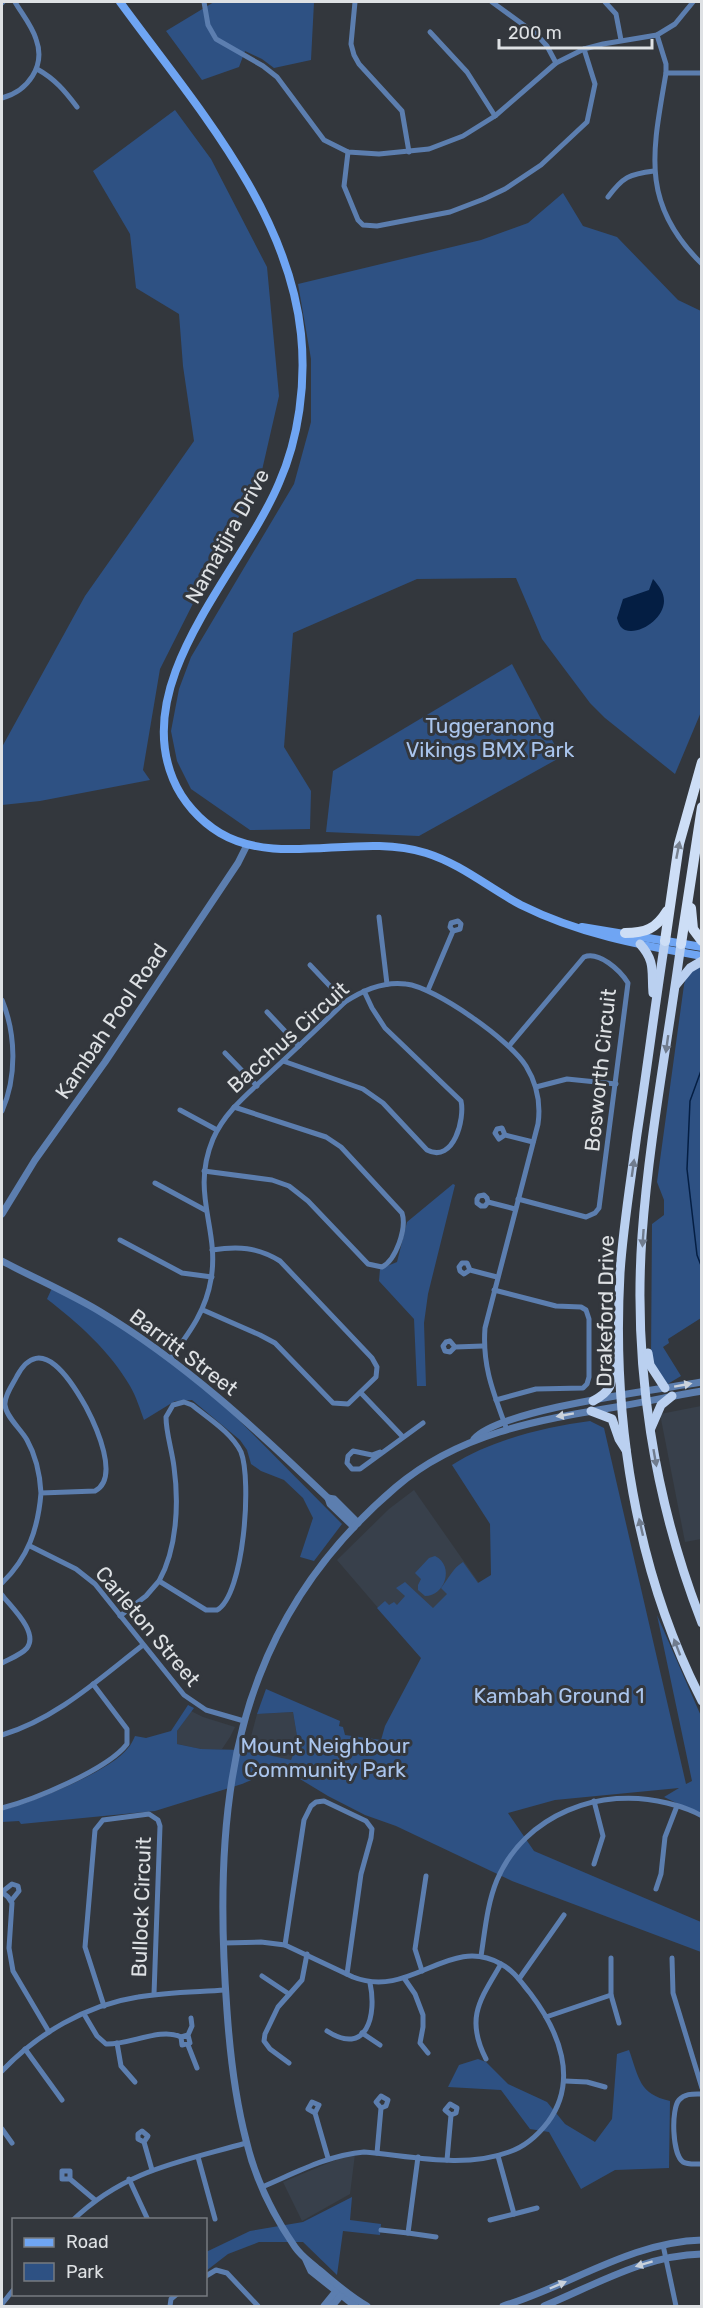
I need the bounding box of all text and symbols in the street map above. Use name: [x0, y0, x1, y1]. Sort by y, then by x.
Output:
scale bar: [499, 12, 652, 50]
text: 200 m: [508, 22, 562, 44]
street label: Namatjira Drive: [180, 464, 274, 608]
park label: Tuggeranong Vikings BMX Park: [406, 713, 574, 762]
one-way arrow: [674, 840, 683, 859]
street label: Kambah Pool Road: [50, 938, 172, 1104]
street label: Bacchus Circuit: [222, 976, 354, 1098]
street label: Bosworth Circuit: [579, 987, 621, 1153]
one-way arrow: [662, 1035, 671, 1054]
one-way arrow: [628, 1158, 637, 1177]
one-way arrow: [638, 1228, 647, 1247]
street label: Drakeford Drive: [591, 1235, 619, 1387]
street label: Barritt Street: [125, 1303, 243, 1401]
one-way arrow: [674, 1380, 693, 1389]
one-way arrow: [555, 1411, 574, 1420]
one-way arrow: [650, 1449, 659, 1468]
one-way arrow: [635, 1518, 645, 1536]
street label: Carleton Street: [90, 1561, 206, 1691]
one-way arrow: [672, 1638, 682, 1656]
park label: Kambah Ground 1: [474, 1683, 644, 1708]
park label: Mount Neighbour Community Park: [240, 1733, 410, 1782]
street label: Bullock Circuit: [126, 1836, 156, 1978]
legend: [12, 2218, 207, 2296]
text: Road: [66, 2231, 109, 2253]
one-way arrow: [635, 2260, 653, 2269]
text: Park: [66, 2261, 104, 2283]
one-way arrow: [549, 2280, 567, 2290]

